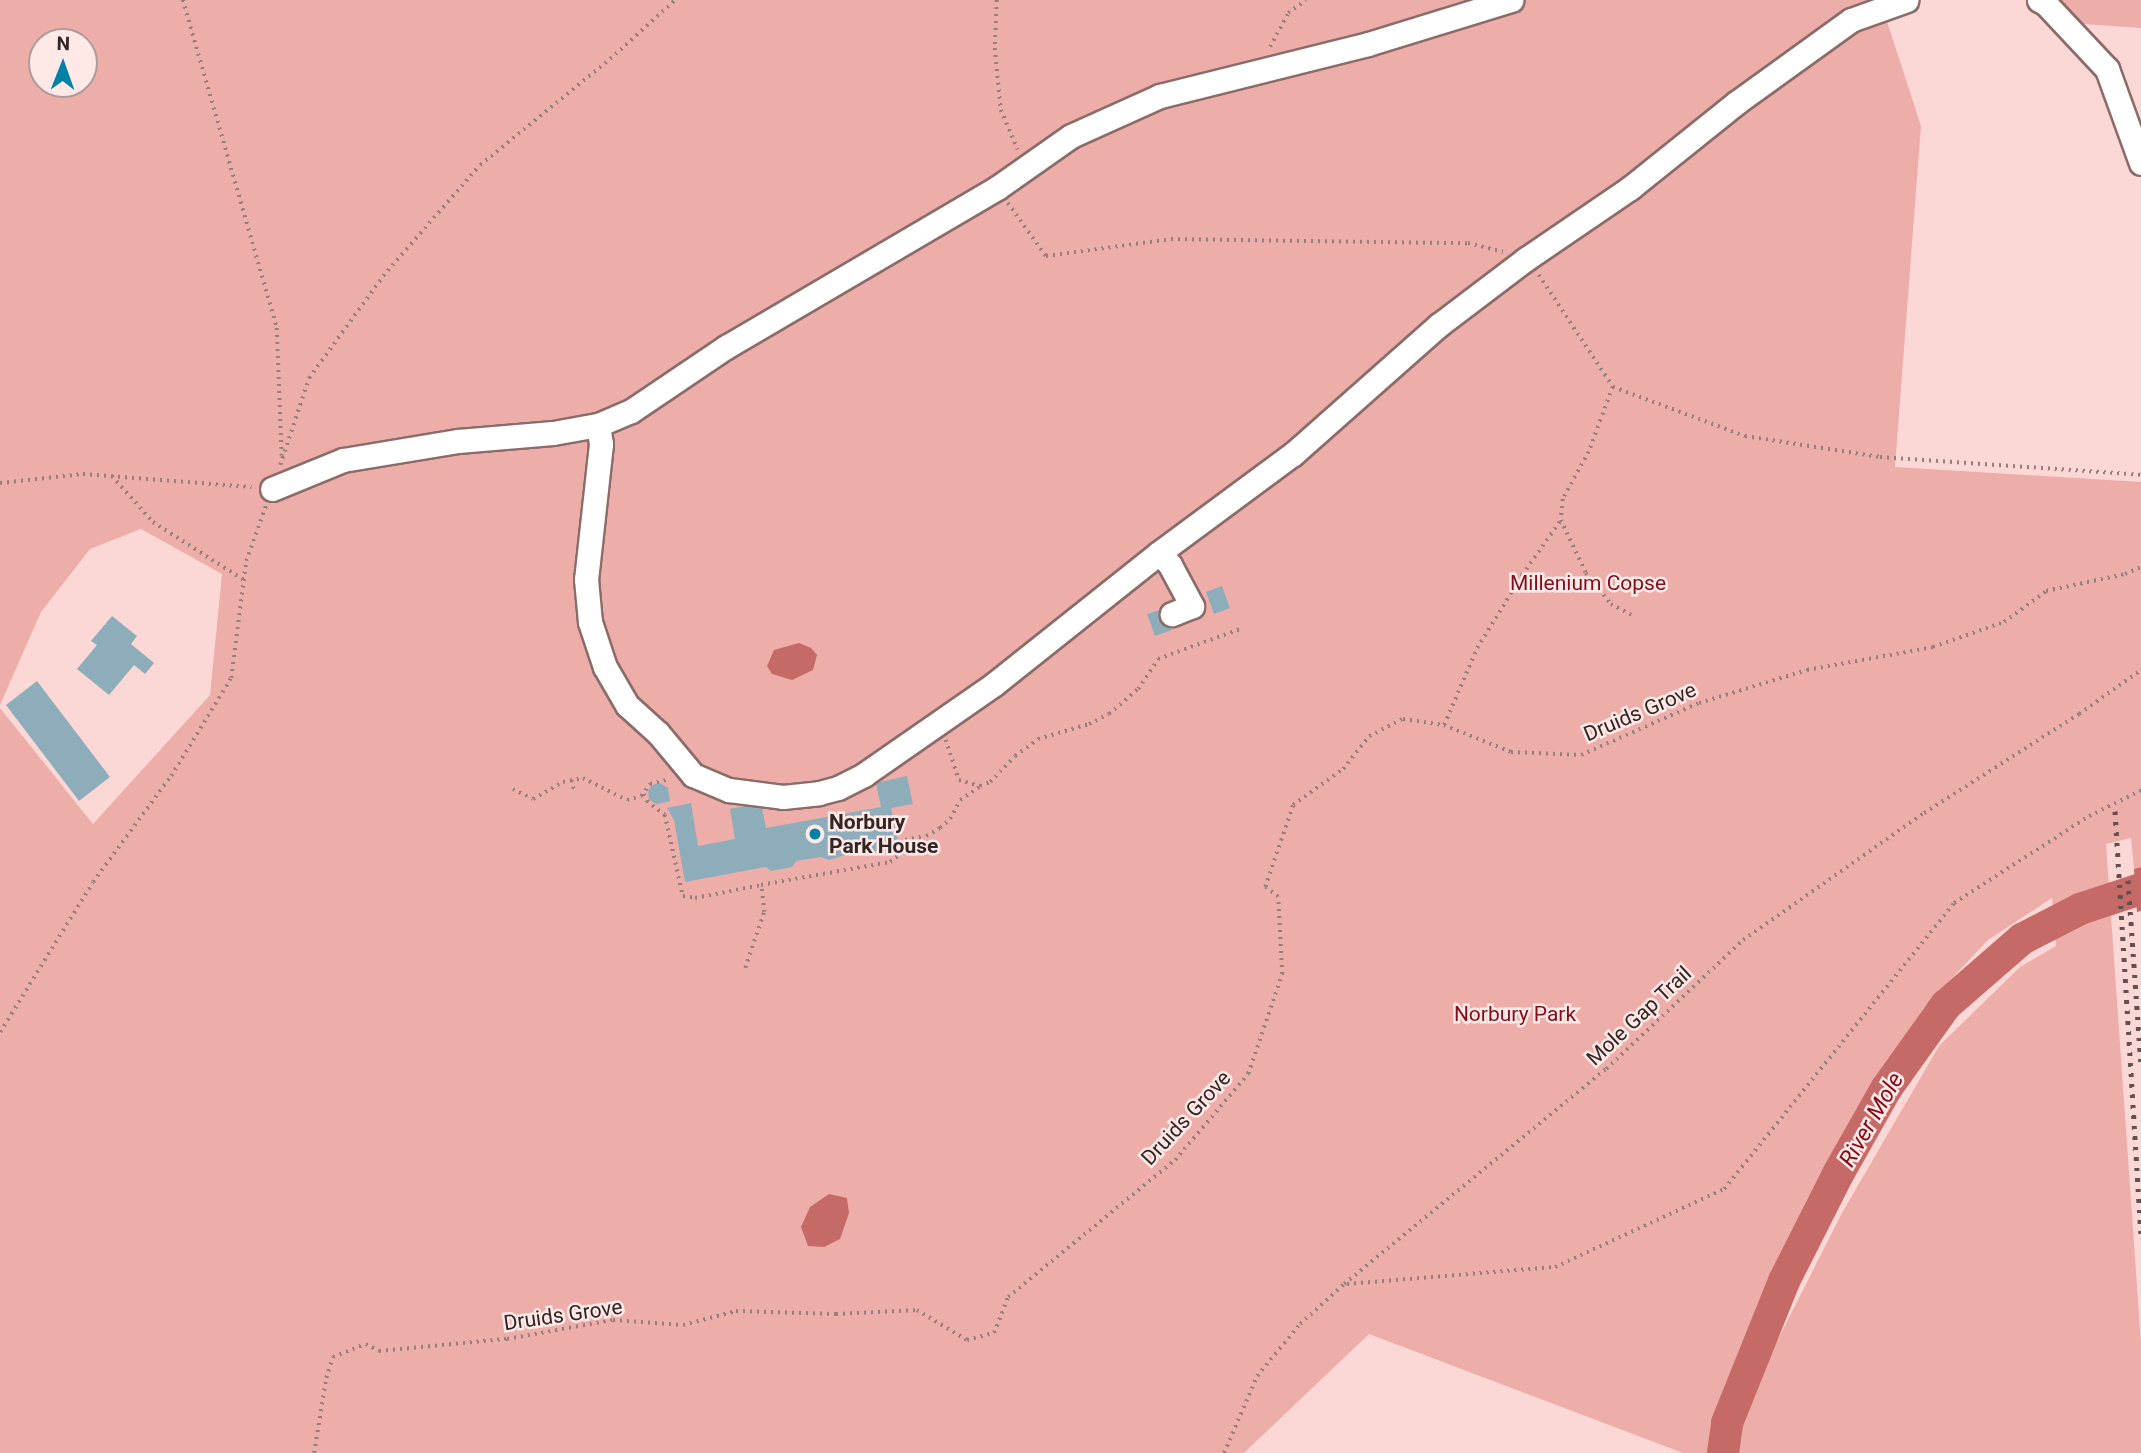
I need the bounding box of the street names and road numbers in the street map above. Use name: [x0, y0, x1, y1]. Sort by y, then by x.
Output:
street label: Druids Grove: [1580, 677, 1700, 747]
street label: Mole Gap Trail: [1581, 961, 1697, 1071]
street label: Druids Grove: [1136, 1066, 1236, 1170]
street label: Druids Grove: [502, 1294, 624, 1336]

